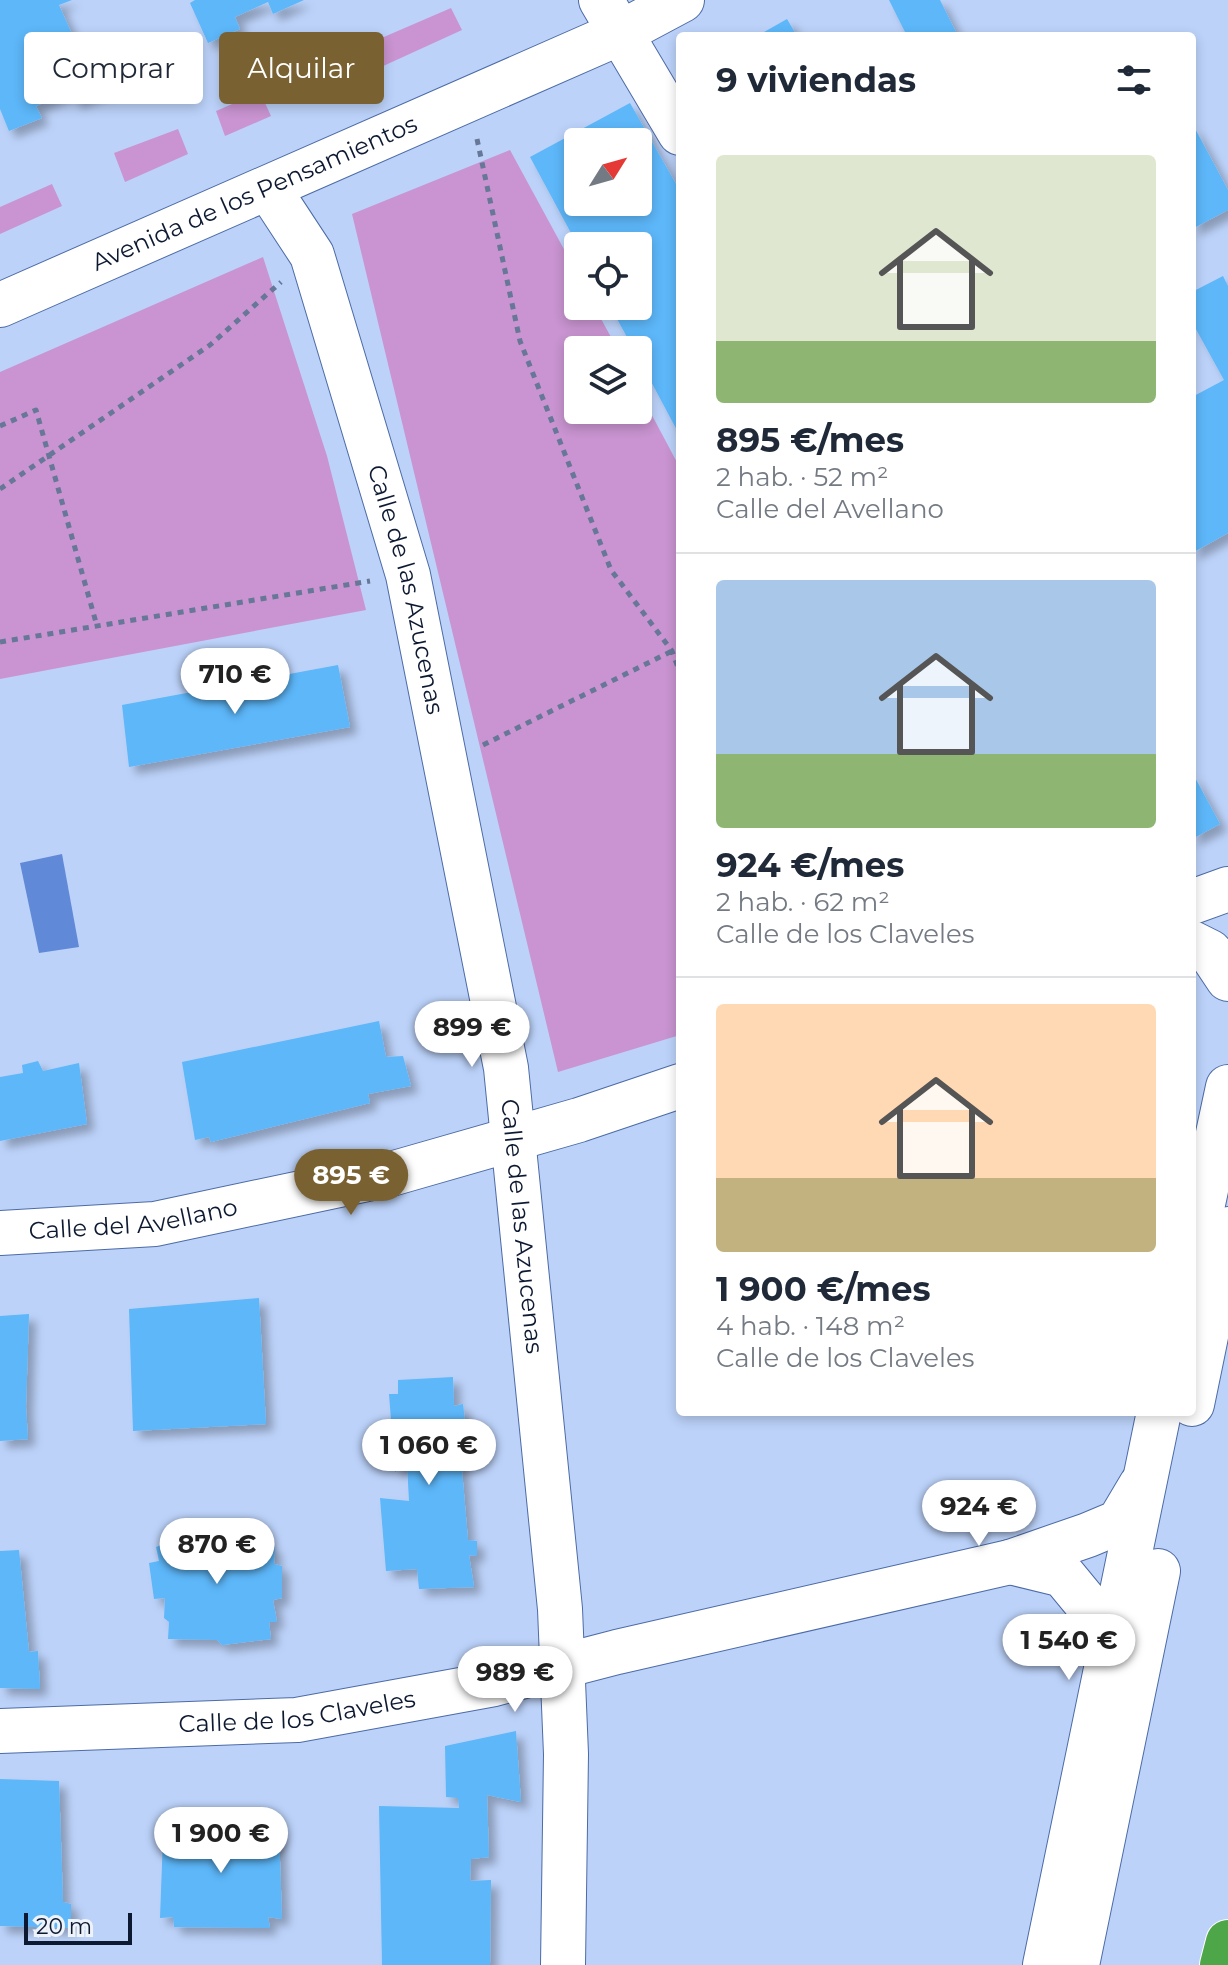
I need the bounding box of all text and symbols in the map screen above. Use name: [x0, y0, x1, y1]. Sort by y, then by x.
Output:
chip: Comprar: [24, 32, 203, 104]
chip: Alquilar: [219, 32, 384, 104]
icon: filters: [1112, 58, 1156, 102]
text: 9 viviendas: [716, 59, 916, 101]
street label: Avenida de los Pensamientos: [87, 109, 421, 277]
north arrow: [564, 128, 652, 216]
map controls: [564, 128, 652, 424]
icon: home: [864, 207, 1008, 351]
button: locate: [564, 232, 652, 320]
button: layers: [564, 336, 652, 424]
text: 895 €/mes: [716, 419, 904, 461]
street label: Calle de las Azucenas: [362, 461, 450, 717]
text: 2 hab. · 52 m²: [716, 461, 888, 493]
text: Calle del Avellano: [716, 493, 944, 525]
icon: home: [864, 632, 1008, 776]
pin: 710 €: [179, 648, 291, 716]
text: 710 €: [199, 658, 271, 690]
text: 924 €/mes: [716, 844, 904, 886]
text: 2 hab. · 62 m²: [716, 886, 890, 918]
text: Calle de los Claveles: [716, 918, 974, 950]
pin: 899 €: [416, 1001, 528, 1069]
text: 899 €: [433, 1011, 511, 1043]
icon: home: [864, 1056, 1008, 1200]
street label: Calle de las Azucenas: [495, 1097, 549, 1355]
pin: 895 €: [295, 1149, 407, 1217]
text: 895 €: [312, 1159, 390, 1191]
street label: Calle del Avellano: [28, 1192, 240, 1245]
text: 1 900 €/mes: [716, 1268, 930, 1310]
text: 4 hab. · 148 m²: [716, 1310, 905, 1342]
text: Calle de los Claveles: [716, 1342, 974, 1374]
pin: 1 060 €: [355, 1419, 503, 1487]
text: 1 060 €: [380, 1429, 478, 1461]
pin: 924 €: [923, 1480, 1035, 1548]
text: 924 €: [940, 1490, 1018, 1522]
pin: 870 €: [161, 1518, 273, 1586]
text: 870 €: [178, 1528, 256, 1560]
pin: 1 540 €: [995, 1614, 1143, 1682]
text: 1 540 €: [1020, 1624, 1118, 1656]
pin: 989 €: [459, 1646, 571, 1714]
text: 989 €: [476, 1656, 554, 1688]
street label: Calle de los Claveles: [178, 1684, 418, 1738]
pin: 1 900 €: [147, 1807, 295, 1875]
text: 1 900 €: [172, 1817, 270, 1849]
scale bar: [24, 1909, 132, 1945]
text: 20 m: [36, 1913, 92, 1940]

